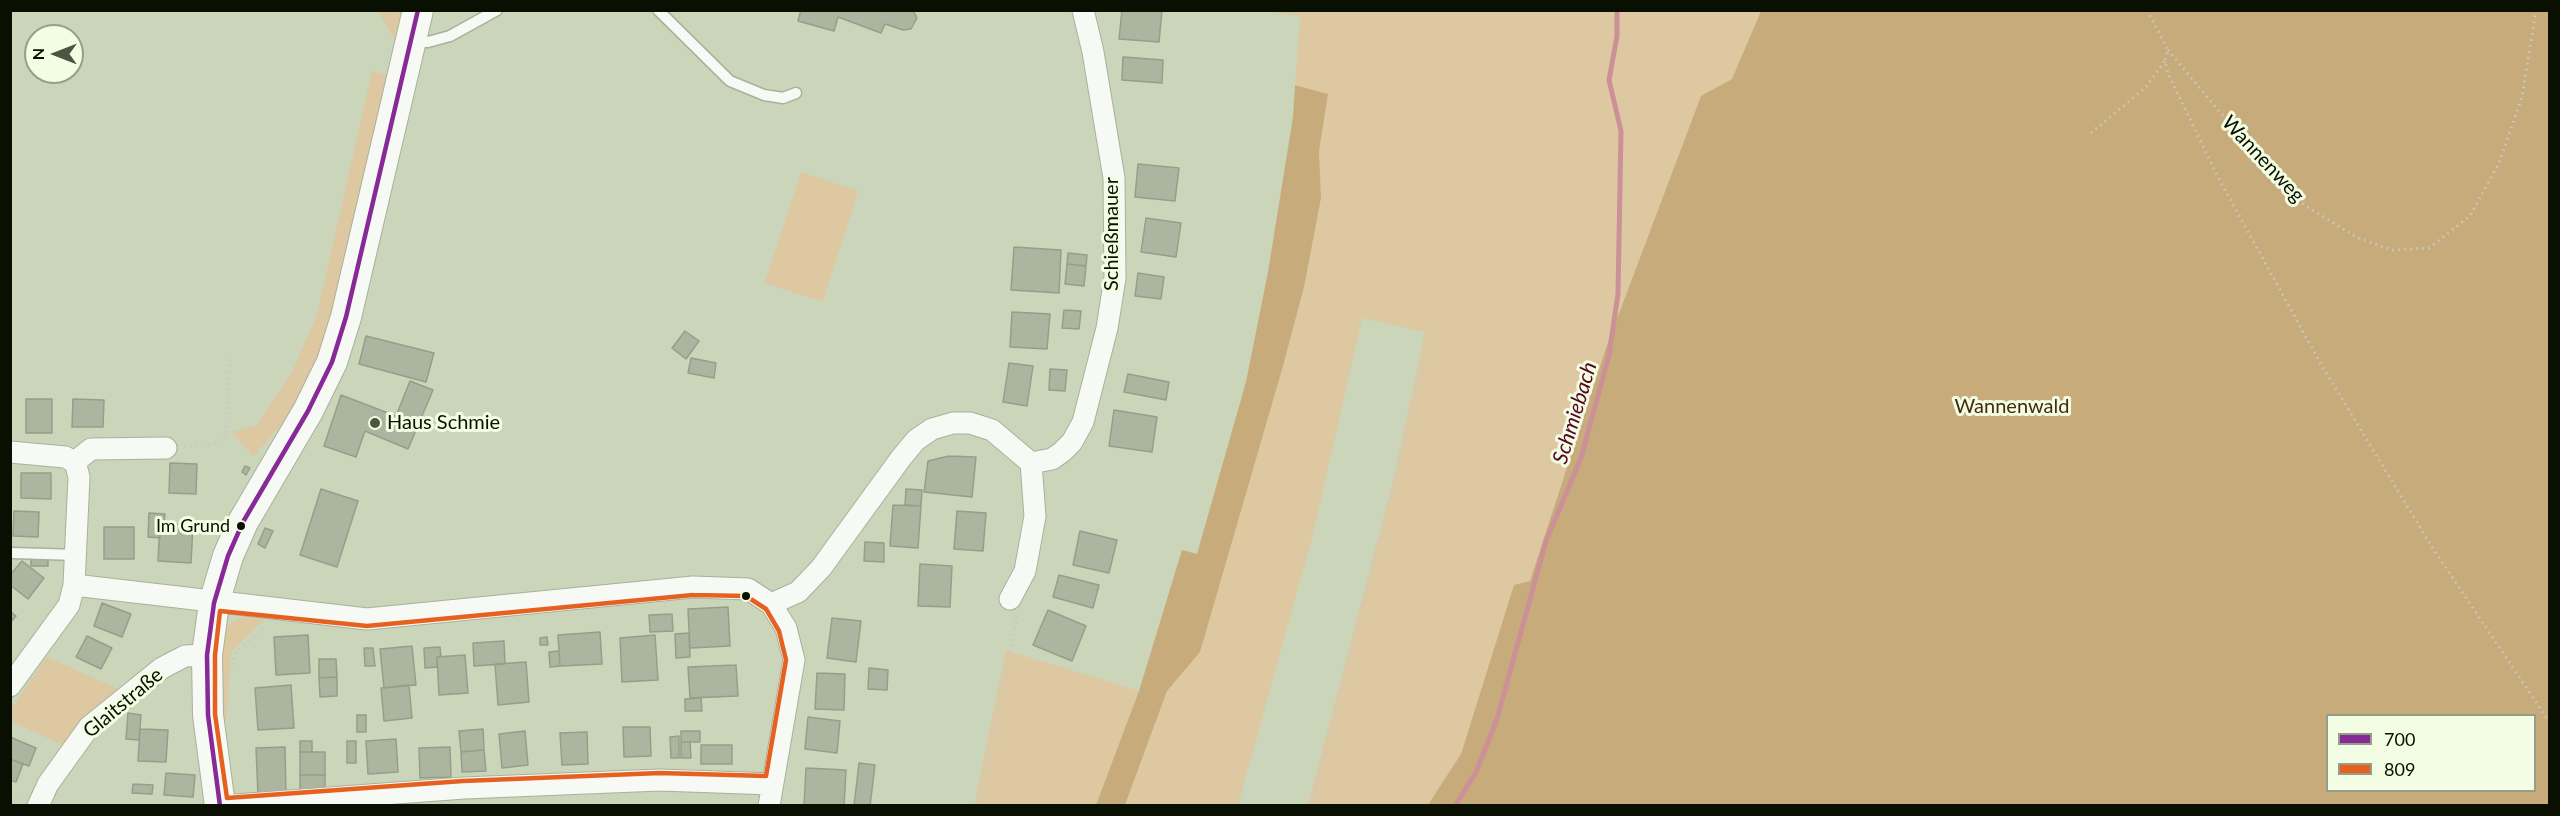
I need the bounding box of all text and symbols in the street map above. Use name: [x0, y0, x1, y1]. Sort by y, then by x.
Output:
north arrow: [24, 24, 84, 84]
text: N: [28, 48, 47, 60]
street label: Wannenweg: [2217, 111, 2309, 207]
street label: Schießmauer: [1100, 177, 1124, 291]
water label: Schmiebach: [1548, 359, 1602, 467]
park label: Wannenwald: [1955, 395, 2069, 419]
place label: Haus Schmie: [387, 411, 500, 435]
marker: Haus Schmie: [368, 416, 382, 430]
place label: Im Grund: [156, 515, 230, 537]
marker: Im Grund: [235, 520, 247, 532]
unlabelled marker: [740, 590, 752, 602]
street label: Glaitstraße: [78, 663, 168, 743]
legend: [2326, 714, 2536, 792]
text: 700: [2384, 728, 2415, 750]
text: 809: [2384, 758, 2415, 780]

